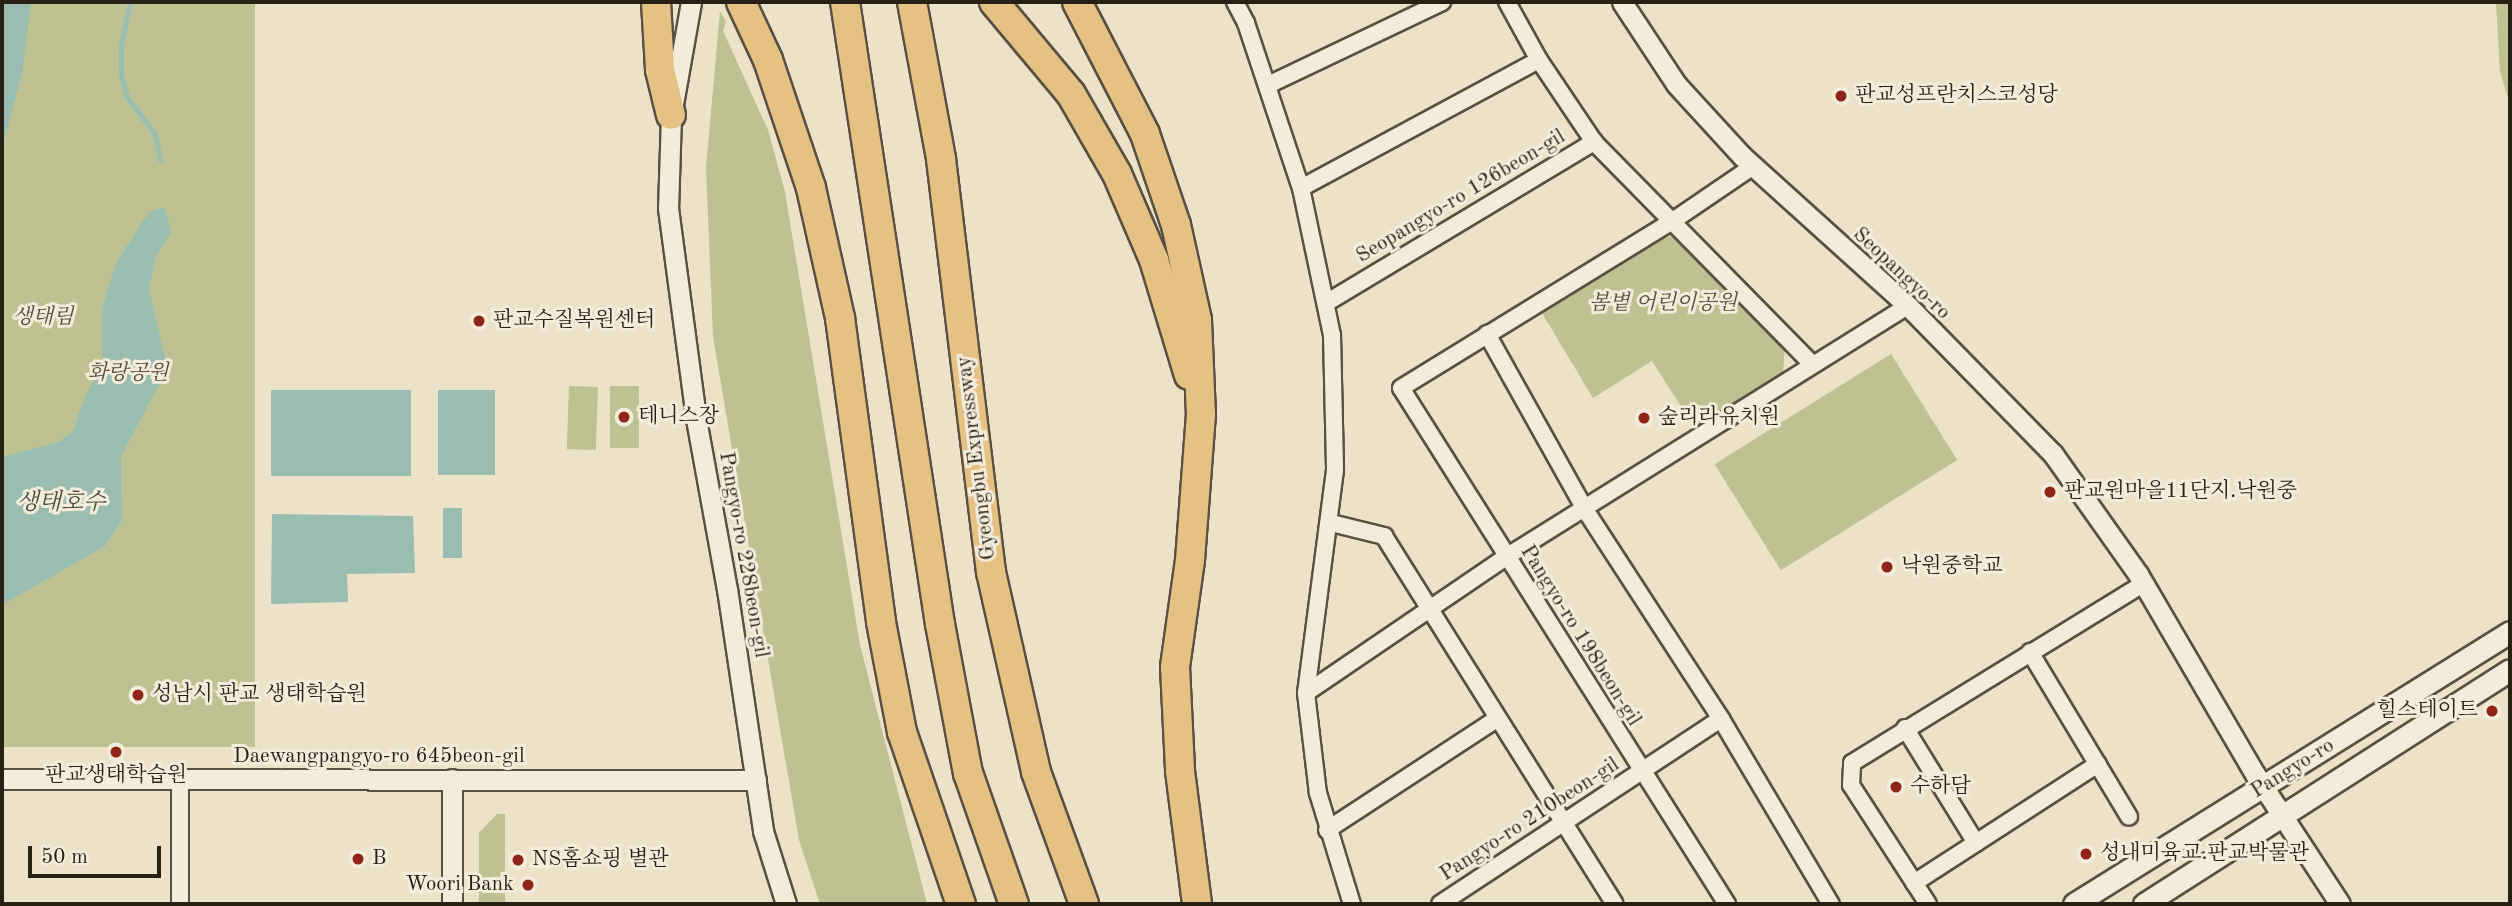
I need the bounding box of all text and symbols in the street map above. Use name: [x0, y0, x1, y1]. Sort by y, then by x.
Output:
place label: 판교성프란치스코성당: [1855, 83, 2058, 109]
marker: 판교성프란치스코성당: [1833, 88, 1849, 104]
street label: Seopangyo-ro 126beon-gil: [1352, 125, 1570, 269]
street label: Seopangyo-ro: [1847, 222, 1955, 326]
park label: 봄볕 어린이공원: [1589, 291, 1737, 317]
park label: 생태림: [13, 305, 73, 331]
place label: 판교수질복원센터: [493, 308, 655, 334]
marker: 판교수질복원센터: [471, 313, 487, 329]
street label: Gyeongbu Expressway: [952, 355, 1002, 561]
park label: 화랑공원: [87, 361, 169, 387]
place label: 테니스장: [638, 404, 719, 430]
place label: 숲리라유치원: [1658, 405, 1780, 431]
marker: 테니스장: [616, 409, 632, 425]
marker: 숲리라유치원: [1636, 410, 1652, 426]
street label: Pangyo-ro 228beon-gil: [712, 450, 774, 660]
place label: 판교원마을11단지.낙원중: [2064, 479, 2297, 505]
marker: 판교원마을11단지.낙원중: [2042, 484, 2058, 500]
water label: 생태호수: [17, 489, 105, 517]
street label: Pangyo-ro 198beon-gil: [1514, 541, 1646, 731]
place label: 낙원중학교: [1901, 554, 2002, 580]
marker: 낙원중학교: [1879, 559, 1895, 575]
place label: 성남시 판교 생태학습원: [152, 682, 367, 708]
marker: 성남시 판교 생태학습원: [130, 687, 146, 703]
place label: 힐스테이트: [2377, 698, 2478, 724]
marker: 힐스테이트: [2484, 703, 2500, 719]
street label: Pangyo-ro: [2247, 733, 2339, 805]
marker: 판교생태학습원: [108, 744, 124, 760]
street label: Daewangpangyo-ro 645beon-gil: [233, 744, 525, 770]
street label: Pangyo-ro 210beon-gil: [1436, 753, 1624, 887]
place label: 판교생태학습원: [45, 763, 187, 789]
place label: 수하담: [1910, 774, 1971, 800]
marker: 수하담: [1888, 779, 1904, 795]
scale bar: [32, 832, 164, 876]
place label: 성내미육교.판교박물관: [2100, 841, 2309, 867]
place label: B: [372, 846, 386, 872]
marker: 성내미육교.판교박물관: [2078, 846, 2094, 862]
text: 50 m: [41, 847, 88, 868]
place label: NS홈쇼핑 별관: [532, 847, 668, 873]
marker: B: [350, 851, 366, 867]
marker: NS홈쇼핑 별관: [510, 852, 526, 868]
place label: Woori Bank: [405, 872, 514, 898]
marker: Woori Bank: [520, 877, 536, 893]

